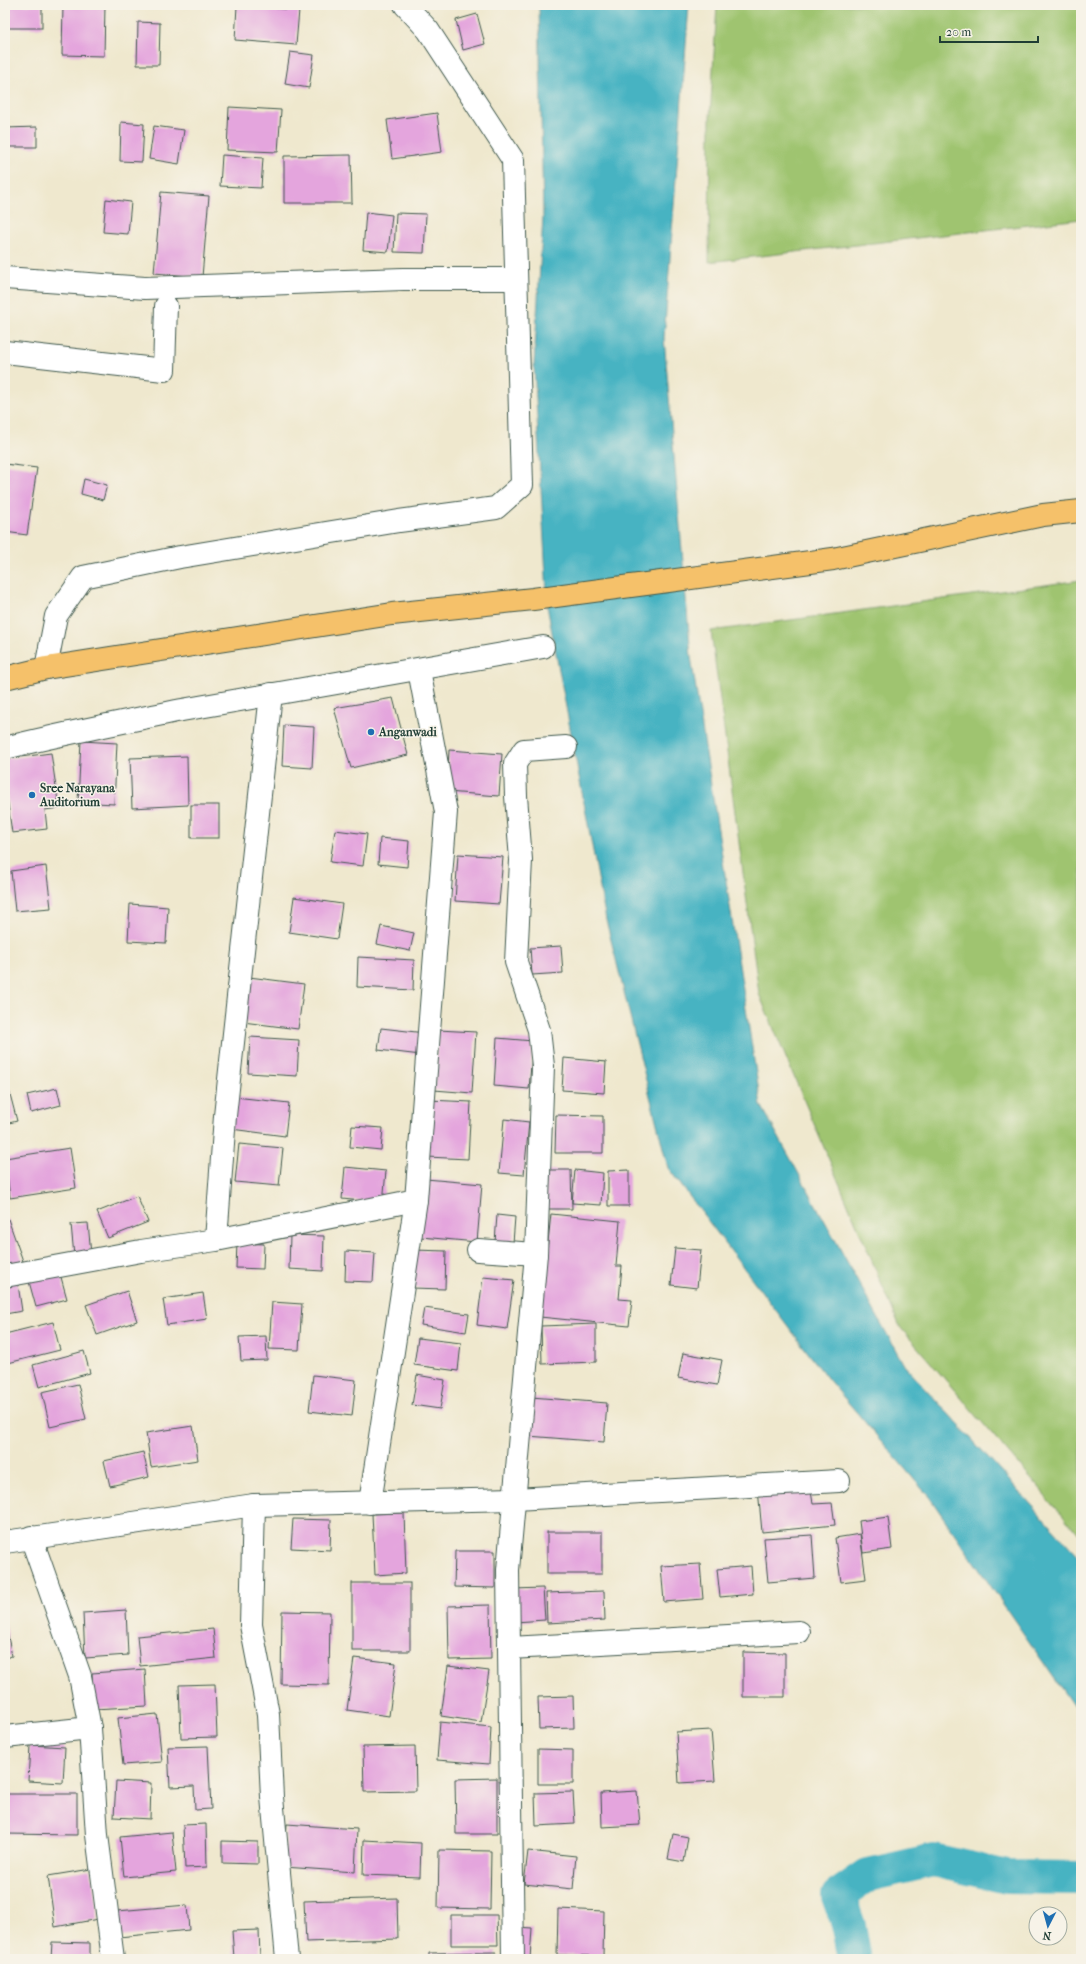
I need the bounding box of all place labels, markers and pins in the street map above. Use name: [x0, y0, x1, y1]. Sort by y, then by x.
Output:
place label: Anganwadi: [378, 725, 437, 740]
marker: Anganwadi: [366, 727, 376, 737]
place label: Sree Narayana Auditorium: [39, 781, 115, 809]
marker: Sree Narayana Auditorium: [27, 790, 37, 800]

